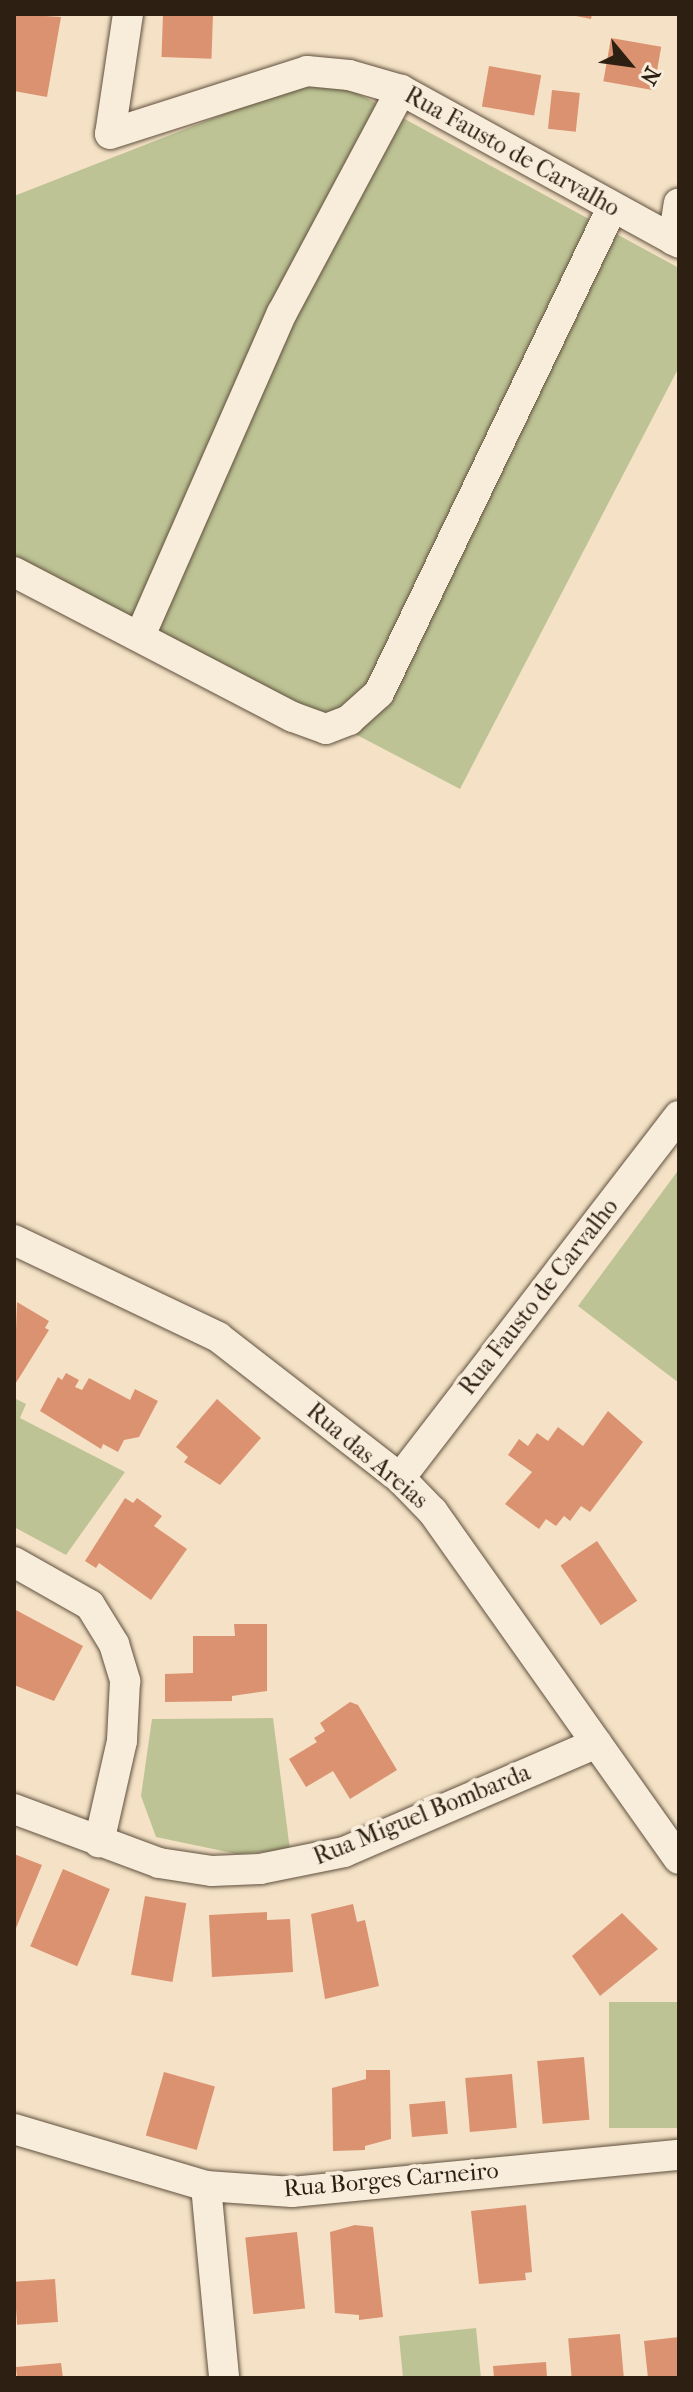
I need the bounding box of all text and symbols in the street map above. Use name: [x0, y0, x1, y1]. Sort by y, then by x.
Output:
north arrow: [589, 24, 669, 104]
text: N: [635, 62, 665, 89]
street label: Rua Fausto de Carvalho: [399, 81, 625, 223]
street label: Rua Fausto de Carvalho: [453, 1193, 625, 1401]
street label: Rua das Areias: [300, 1397, 434, 1515]
street label: Rua Miguel Bombarda: [309, 1758, 535, 1872]
street label: Rua Borges Carneiro: [282, 2156, 500, 2204]

